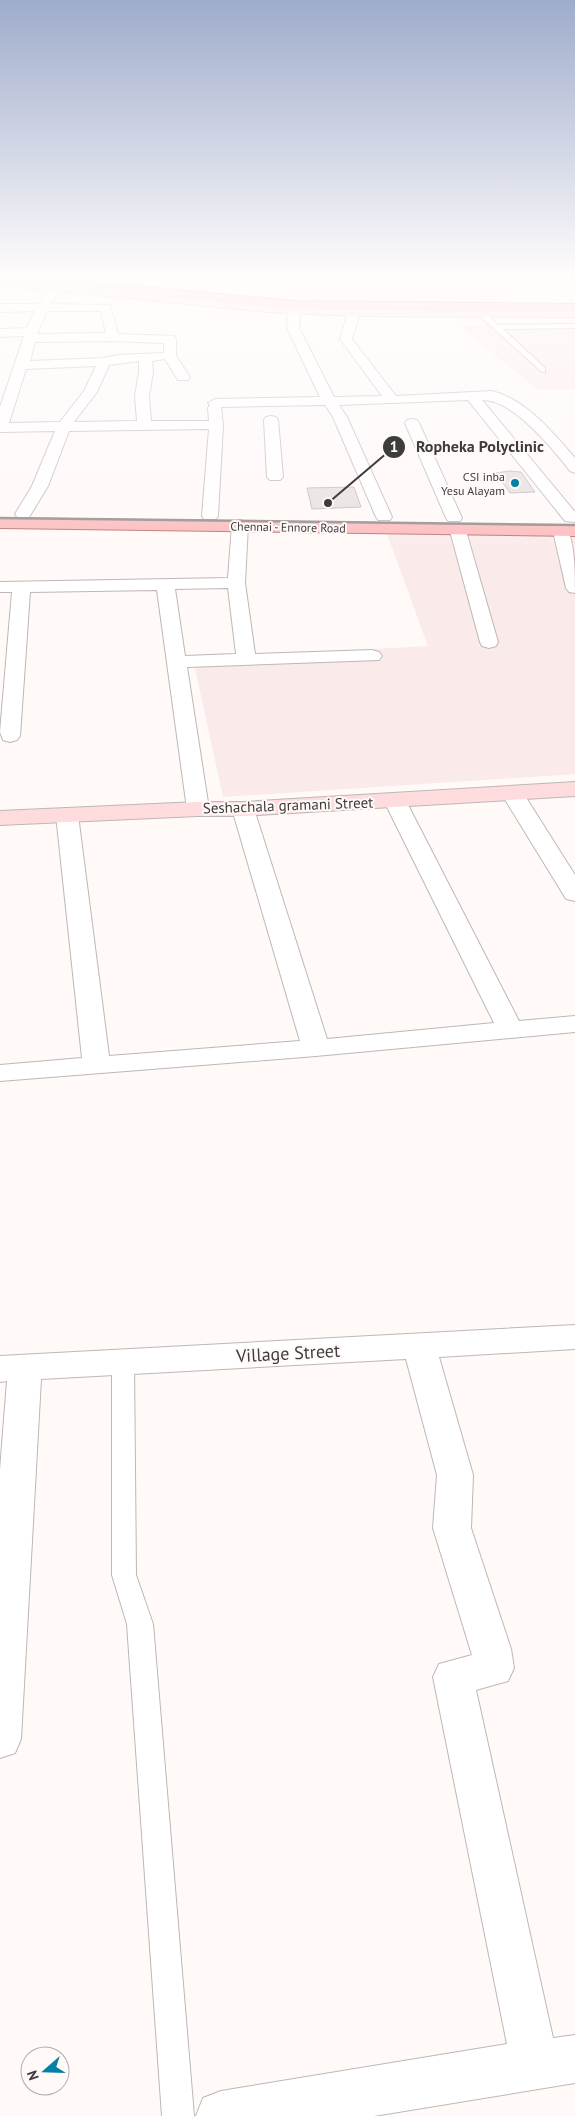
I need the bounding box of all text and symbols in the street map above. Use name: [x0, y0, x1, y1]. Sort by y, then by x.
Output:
callout: Ropheka Polyclinic: [381, 431, 554, 462]
text: Ropheka Polyclinic: [416, 436, 544, 456]
text: 1: [390, 437, 398, 456]
place label: CSI inba Yesu Alayam: [441, 469, 505, 498]
marker: CSI inba Yesu Alayam: [509, 477, 521, 489]
street label: Chennai - Ennore Road: [230, 518, 346, 536]
street label: Seshachala gramani Street: [202, 793, 374, 817]
street label: Village Street: [234, 1339, 341, 1367]
north arrow: [20, 2046, 70, 2096]
text: N: [23, 2068, 43, 2083]

